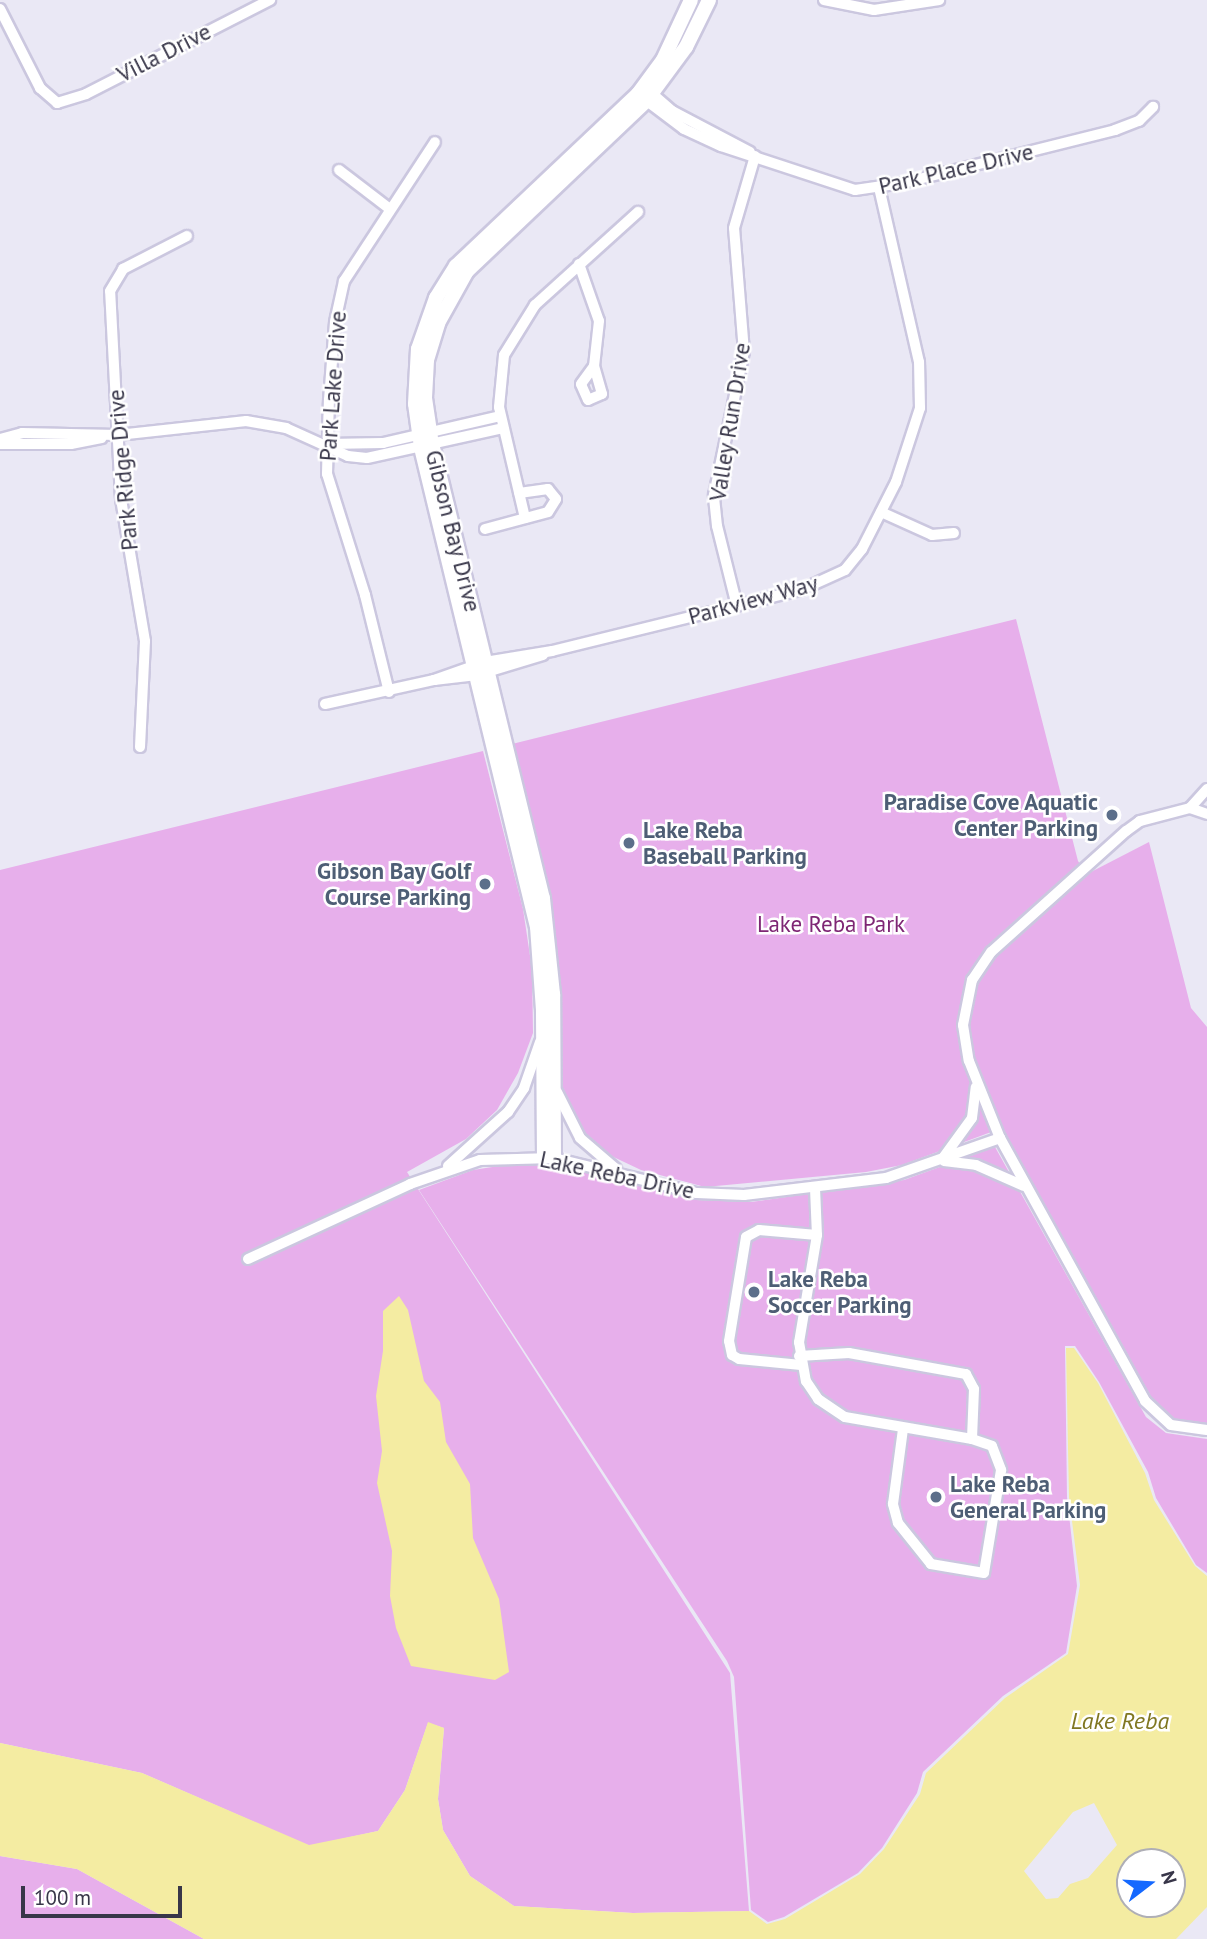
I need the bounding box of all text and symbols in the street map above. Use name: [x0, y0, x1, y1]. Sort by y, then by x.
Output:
street label: Villa Drive: [112, 18, 216, 88]
street label: Park Place Drive: [876, 138, 1036, 200]
street label: Park Lake Drive: [314, 310, 352, 462]
street label: Valley Run Drive: [704, 340, 756, 504]
street label: Park Ridge Drive: [102, 388, 144, 552]
street label: Gibson Bay Drive: [419, 447, 487, 615]
street label: Parkview Way: [685, 569, 821, 631]
place label: Paradise Cove Aquatic Center Parking: [883, 788, 1098, 842]
marker: Paradise Cove Aquatic Center Parking: [1104, 807, 1120, 823]
place label: Lake Reba Baseball Parking: [643, 816, 807, 870]
marker: Lake Reba Baseball Parking: [621, 835, 637, 851]
place label: Gibson Bay Golf Course Parking: [316, 857, 471, 911]
marker: Gibson Bay Golf Course Parking: [477, 876, 493, 892]
park label: Lake Reba Park: [757, 910, 905, 938]
street label: Lake Reba Drive: [537, 1145, 697, 1205]
place label: Lake Reba Soccer Parking: [768, 1265, 912, 1319]
marker: Lake Reba Soccer Parking: [746, 1284, 762, 1300]
place label: Lake Reba General Parking: [950, 1470, 1106, 1524]
marker: Lake Reba General Parking: [928, 1489, 944, 1505]
water label: Lake Reba: [1071, 1707, 1169, 1735]
north arrow: [1116, 1848, 1186, 1918]
text: N: [1156, 1868, 1182, 1887]
scale bar: [24, 1872, 186, 1916]
text: 100 m: [34, 1884, 91, 1911]

